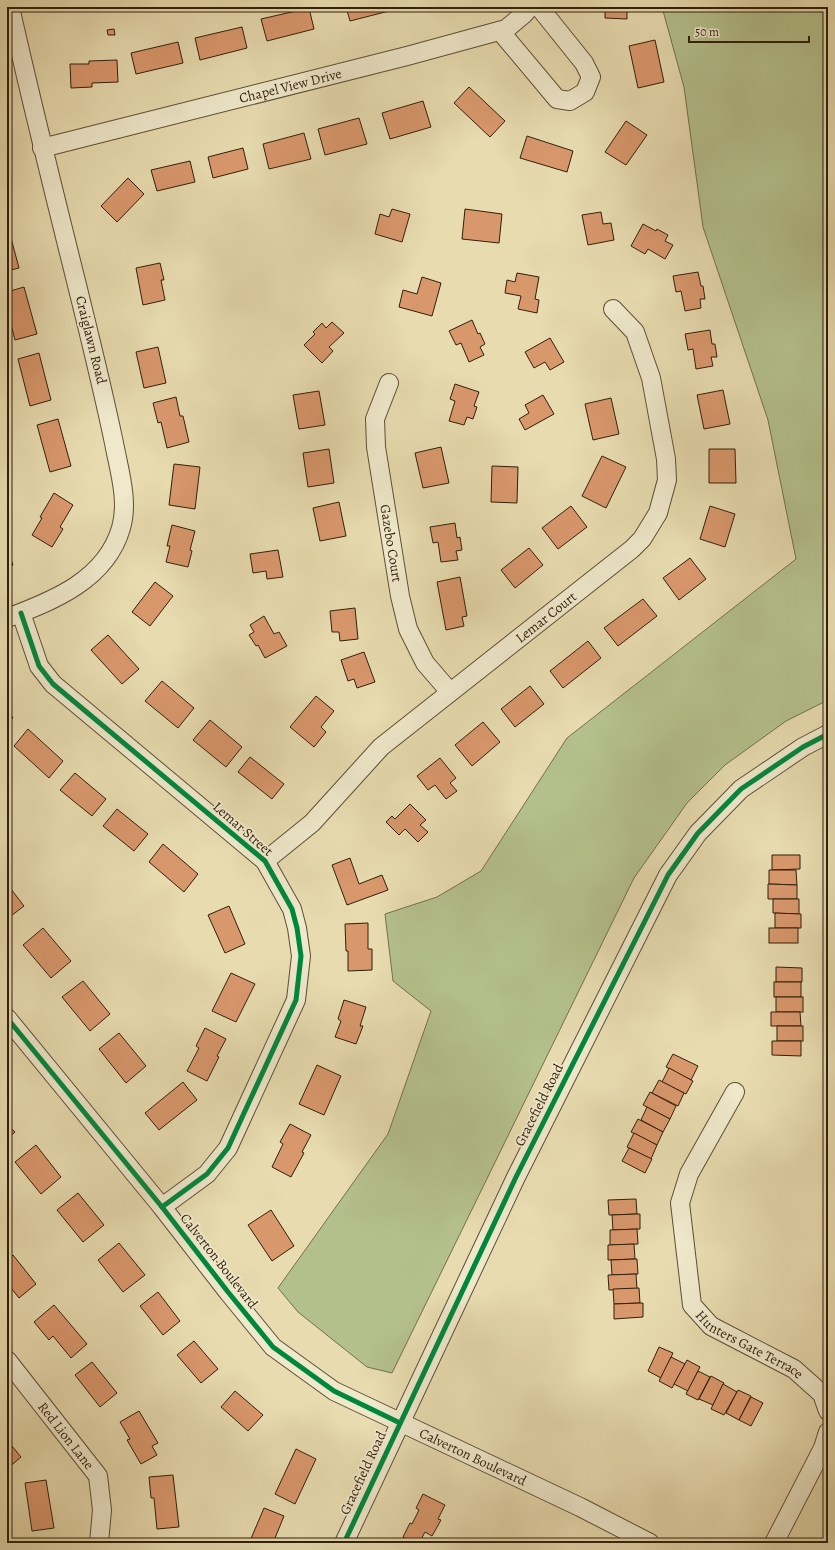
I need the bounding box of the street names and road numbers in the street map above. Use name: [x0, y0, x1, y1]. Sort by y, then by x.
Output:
street label: Chapel View Drive: [237, 63, 343, 107]
street label: Craiglawn Road: [71, 294, 111, 387]
street label: Gazebo Court: [376, 503, 407, 584]
street label: Lemar Court: [511, 587, 581, 647]
street label: Lemar Street: [209, 798, 277, 861]
street label: Gracefield Road: [510, 1060, 568, 1149]
street label: Calverton Boulevard: [176, 1209, 263, 1313]
street label: Hunters Gate Terrace: [692, 1306, 808, 1383]
street label: Red Lion Lane: [34, 1398, 99, 1473]
street label: Calverton Boulevard: [416, 1423, 530, 1490]
street label: Gracefield Road: [335, 1428, 391, 1518]

